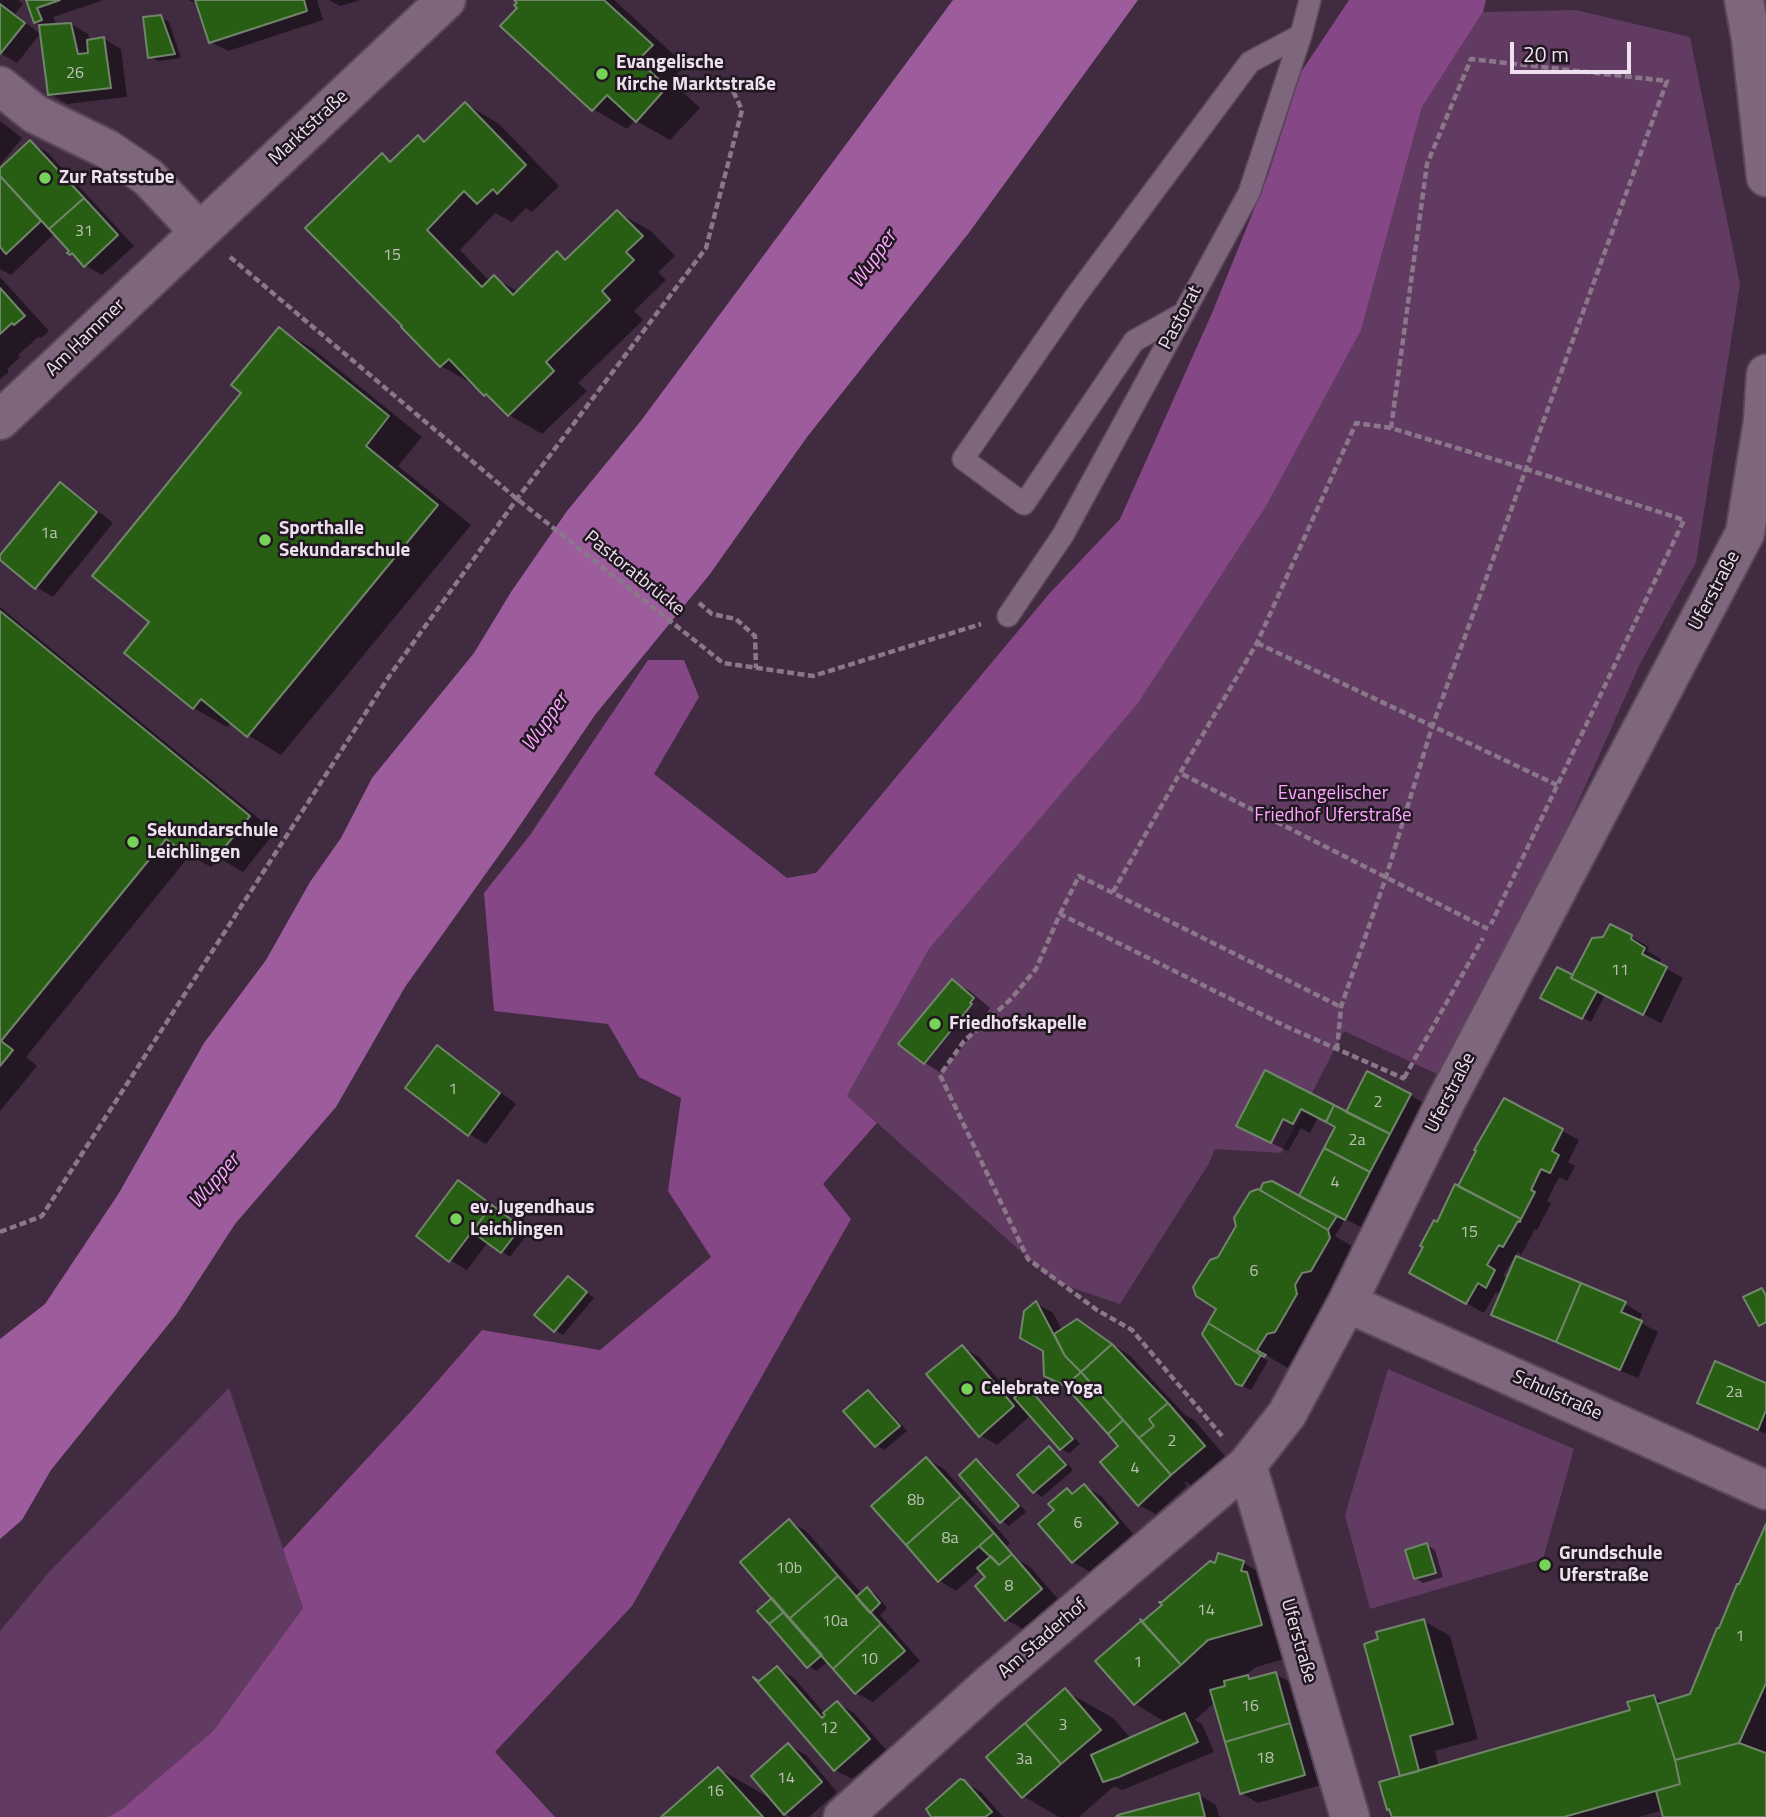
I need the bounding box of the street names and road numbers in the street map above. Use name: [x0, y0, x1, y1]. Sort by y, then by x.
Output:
street label: Marktstraße: [265, 86, 353, 170]
street label: Pastorat: [1155, 282, 1207, 354]
street label: Am Hammer: [42, 294, 130, 382]
street label: Pastoratbrücke: [579, 527, 689, 621]
street label: Uferstraße: [1685, 547, 1745, 635]
street label: Uferstraße: [1421, 1049, 1481, 1137]
street label: Schulstraße: [1509, 1366, 1605, 1426]
street label: Am Staderhof: [994, 1594, 1092, 1684]
street label: Uferstraße: [1275, 1596, 1321, 1686]

